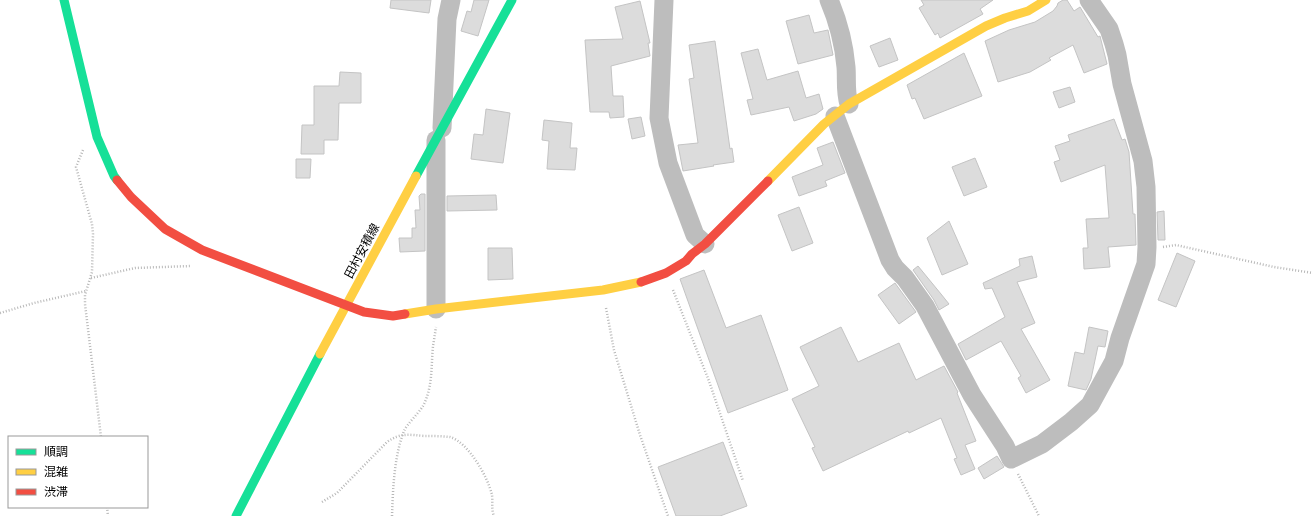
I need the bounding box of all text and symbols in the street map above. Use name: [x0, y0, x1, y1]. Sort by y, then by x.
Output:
street label: 田村安積線: [342, 221, 382, 281]
legend: [8, 436, 148, 508]
text: 順調: [44, 445, 68, 459]
text: 混雑: [44, 465, 68, 479]
text: 渋滞: [44, 485, 68, 499]

